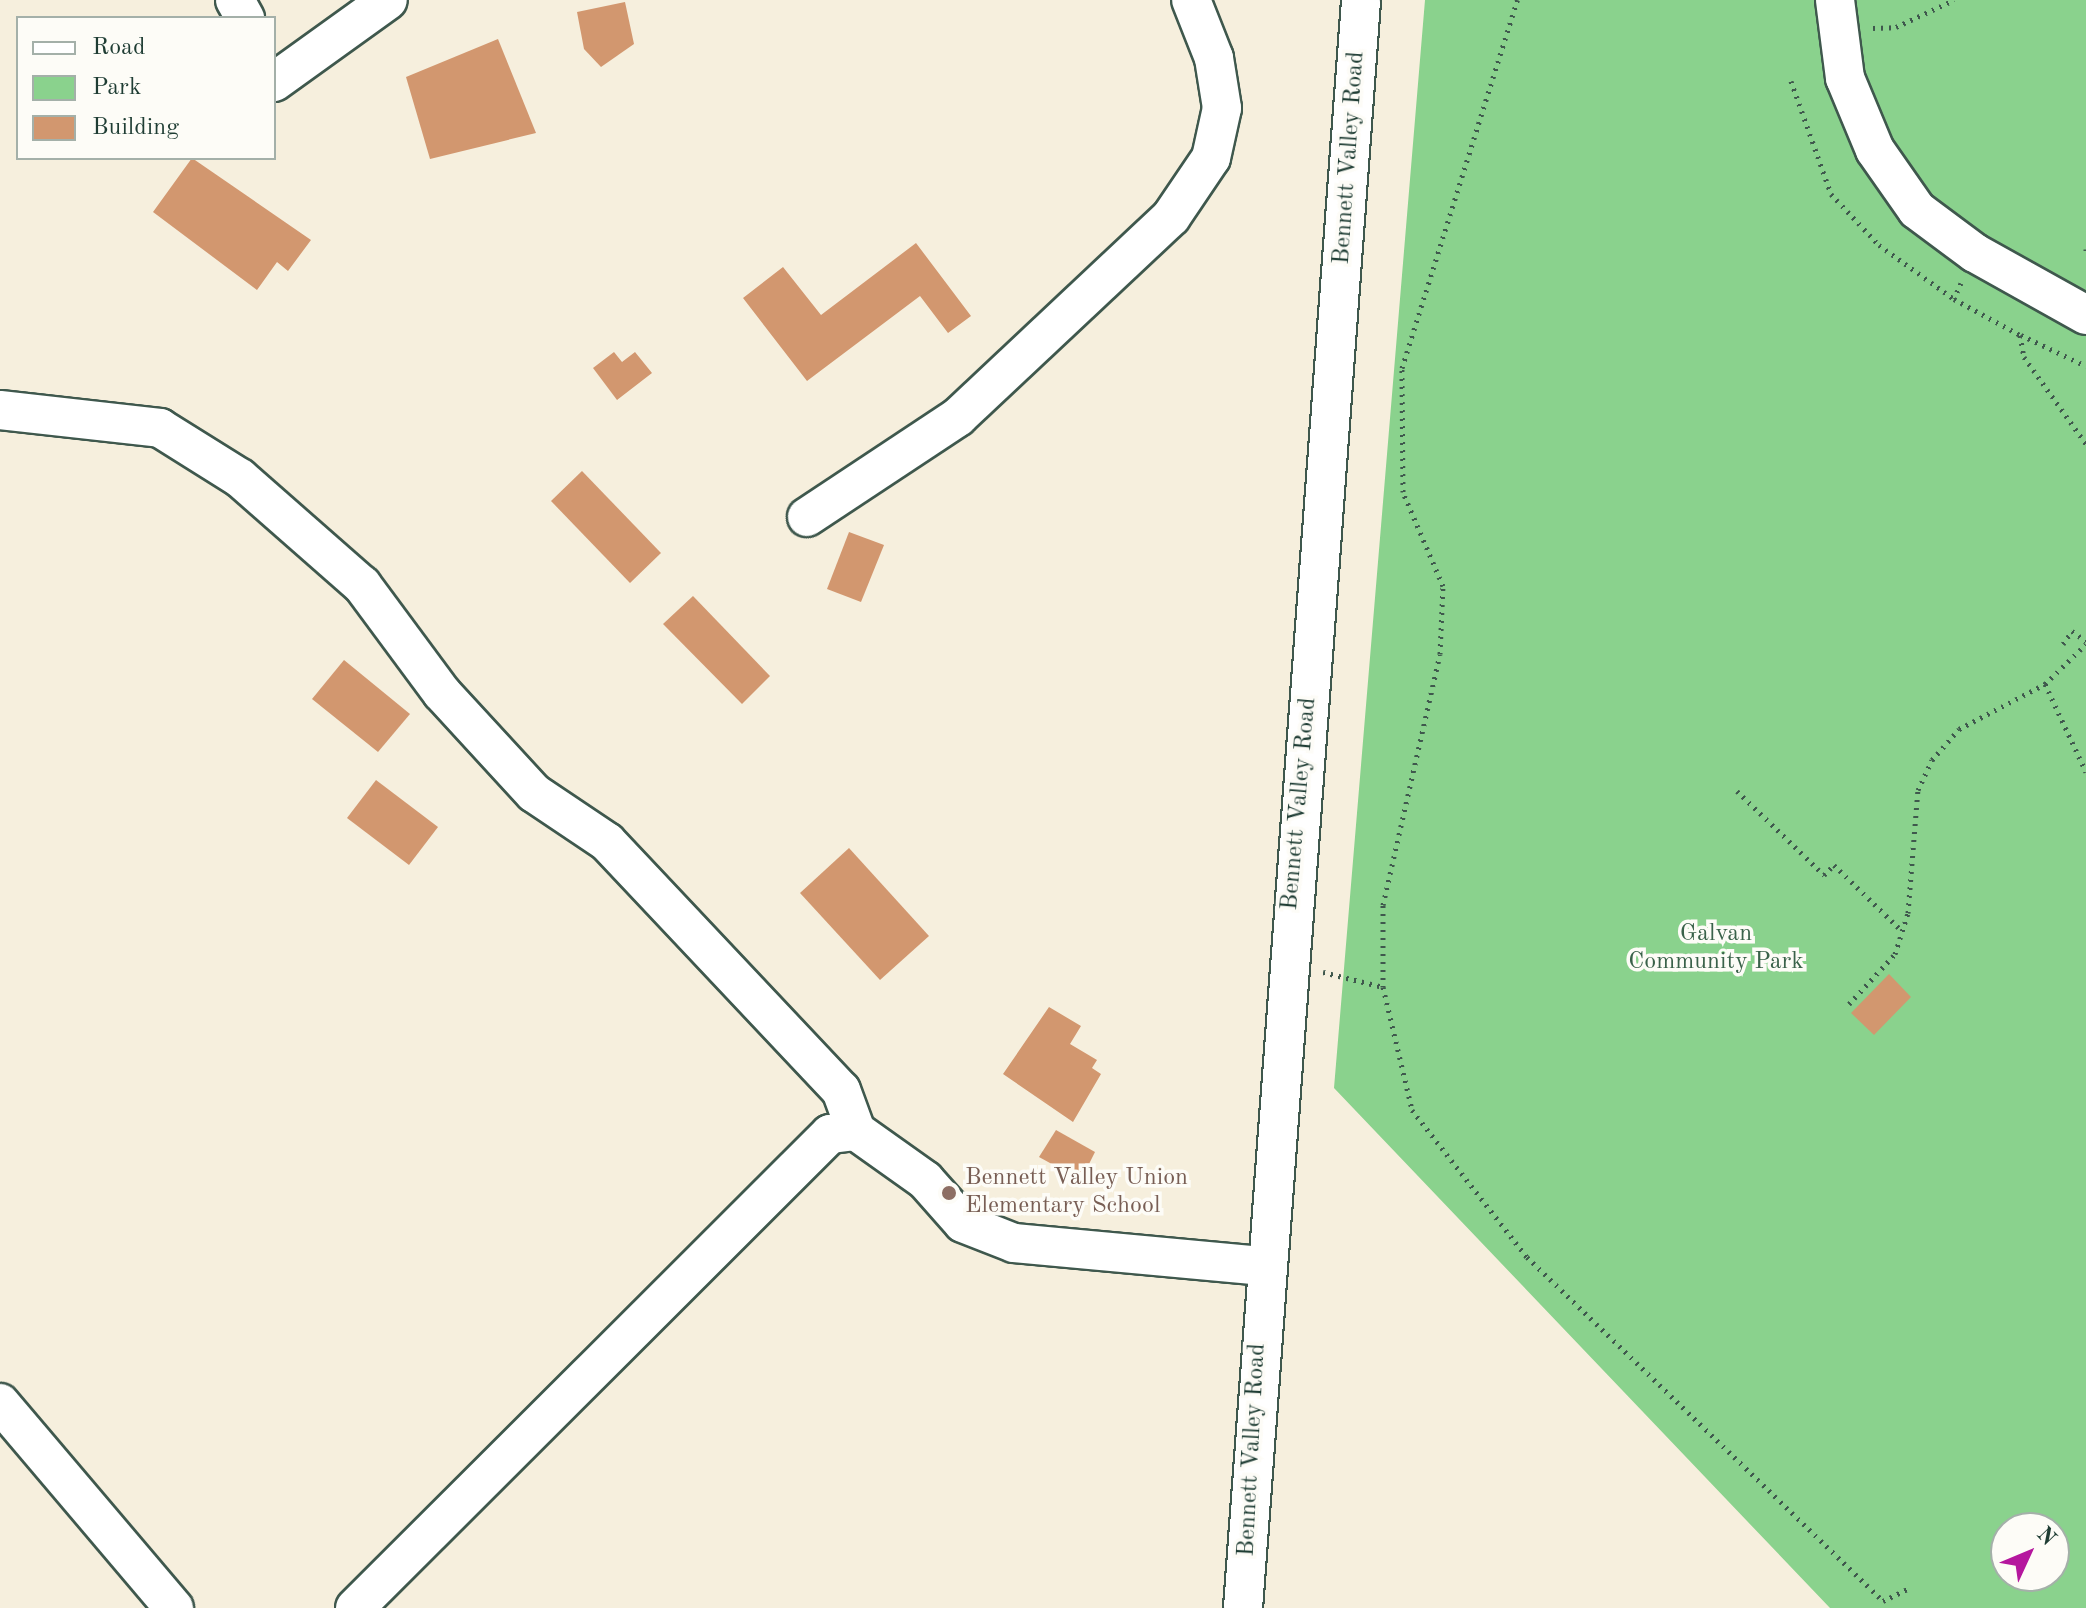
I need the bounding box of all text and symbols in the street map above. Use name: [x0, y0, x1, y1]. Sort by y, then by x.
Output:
legend: [16, 16, 276, 160]
text: Road: [92, 36, 145, 60]
street label: Bennett Valley Road: [1328, 51, 1372, 265]
text: Park: [92, 76, 141, 100]
text: Building: [92, 116, 179, 140]
street label: Bennett Valley Road: [1276, 696, 1324, 912]
park label: Galvan Community Park: [1628, 921, 1804, 977]
place label: Bennett Valley Union Elementary School: [965, 1165, 1188, 1221]
marker: Bennett Valley Union Elementary School: [940, 1184, 958, 1202]
street label: Bennett Valley Road: [1233, 1343, 1273, 1557]
north arrow: [1990, 1512, 2070, 1592]
text: N: [2032, 1523, 2060, 1550]

